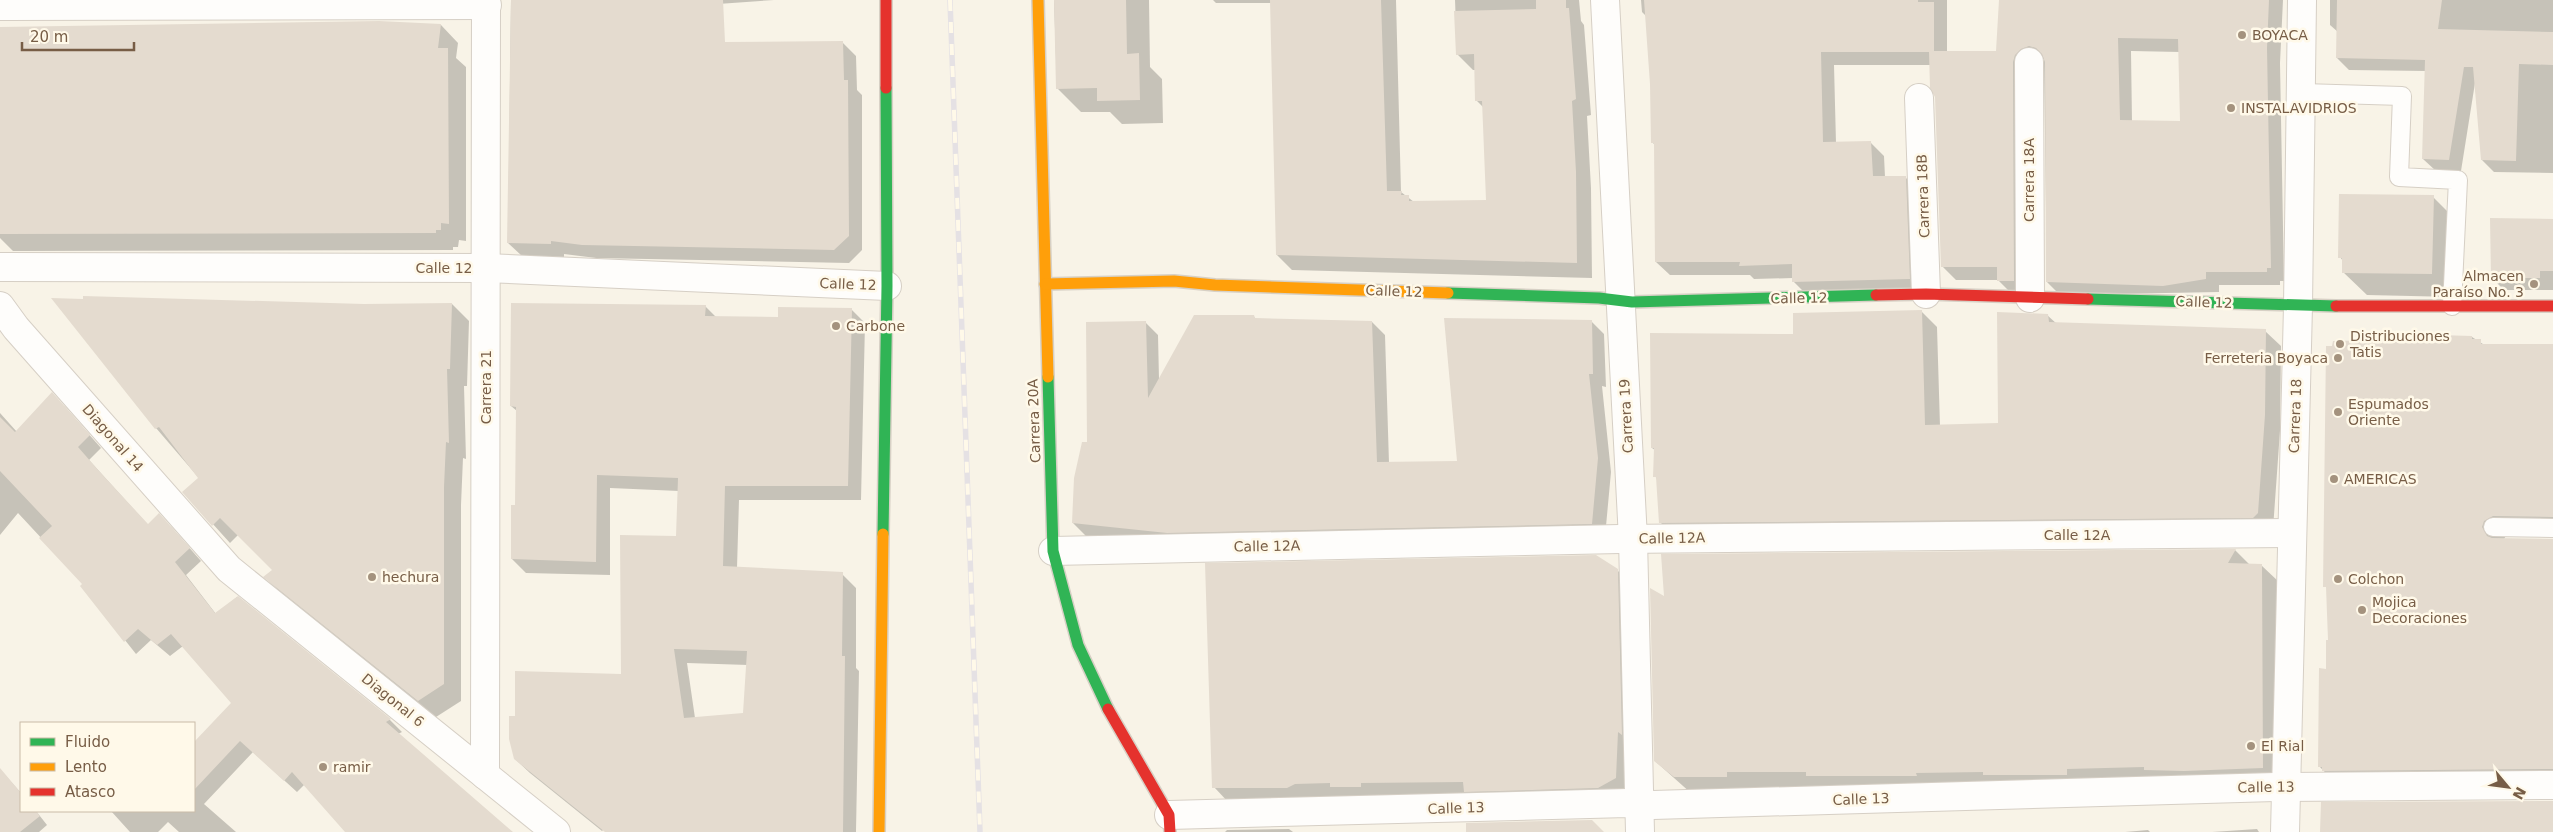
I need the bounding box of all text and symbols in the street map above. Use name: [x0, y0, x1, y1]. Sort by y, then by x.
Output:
scale bar: [22, 20, 135, 52]
place label: BOYACA: [2252, 27, 2308, 43]
text: 20 m: [30, 28, 68, 46]
marker: BOYACA: [2236, 29, 2248, 41]
place label: INSTALAVIDRIOS: [2241, 100, 2357, 116]
marker: INSTALAVIDRIOS: [2225, 102, 2237, 114]
street label: Carrera 18A: [2021, 138, 2037, 222]
street label: Carrera 18B: [1914, 154, 1932, 238]
street label: Calle 12: [415, 260, 473, 276]
place label: Almacen Paraíso No. 3: [2432, 268, 2524, 300]
street label: Calle 12: [819, 275, 877, 293]
marker: Almacen Paraíso No. 3: [2528, 278, 2540, 290]
street label: Calle 12: [1365, 282, 1423, 300]
street label: Calle 12: [1770, 290, 1828, 306]
street label: Calle 12: [2175, 293, 2233, 311]
place label: Carbone: [846, 318, 905, 334]
marker: Carbone: [830, 320, 842, 332]
place label: Distribuciones Tatis: [2349, 328, 2450, 360]
marker: Distribuciones Tatis: [2334, 338, 2346, 350]
street label: Carrera 21: [478, 350, 494, 424]
place label: Ferreteria Boyaca: [2204, 350, 2328, 366]
marker: Ferreteria Boyaca: [2332, 352, 2344, 364]
street label: Carrera 20A: [1025, 378, 1043, 463]
street label: Carrera 19: [1616, 378, 1636, 454]
street label: Carrera 18: [2286, 378, 2304, 454]
place label: Espumados Oriente: [2348, 396, 2429, 428]
street label: Diagonal 14: [79, 401, 147, 475]
marker: Espumados Oriente: [2332, 406, 2344, 418]
place label: AMERICAS: [2344, 471, 2417, 487]
marker: AMERICAS: [2328, 473, 2340, 485]
street label: Calle 12A: [2044, 527, 2111, 543]
street label: Calle 12A: [1639, 529, 1706, 547]
street label: Calle 12A: [1234, 537, 1301, 555]
place label: hechura: [382, 569, 439, 585]
marker: hechura: [366, 571, 378, 583]
place label: Colchon: [2348, 571, 2404, 587]
marker: Colchon: [2332, 573, 2344, 585]
place label: Mojica Decoraciones: [2372, 594, 2467, 626]
marker: Mojica Decoraciones: [2356, 604, 2368, 616]
street label: Diagonal 6: [359, 670, 427, 730]
legend: [20, 722, 195, 812]
text: Fluido: [65, 733, 110, 751]
place label: El Rial: [2261, 738, 2304, 754]
marker: El Rial: [2245, 740, 2257, 752]
text: Lento: [65, 758, 107, 776]
place label: ramir: [333, 759, 371, 775]
marker: ramir: [317, 761, 329, 773]
north arrow: [2483, 762, 2533, 812]
street label: Calle 13: [2237, 779, 2295, 795]
text: Atasco: [65, 783, 115, 801]
text: N: [2510, 784, 2529, 802]
street label: Calle 13: [1832, 790, 1890, 808]
street label: Calle 13: [1427, 799, 1485, 817]

